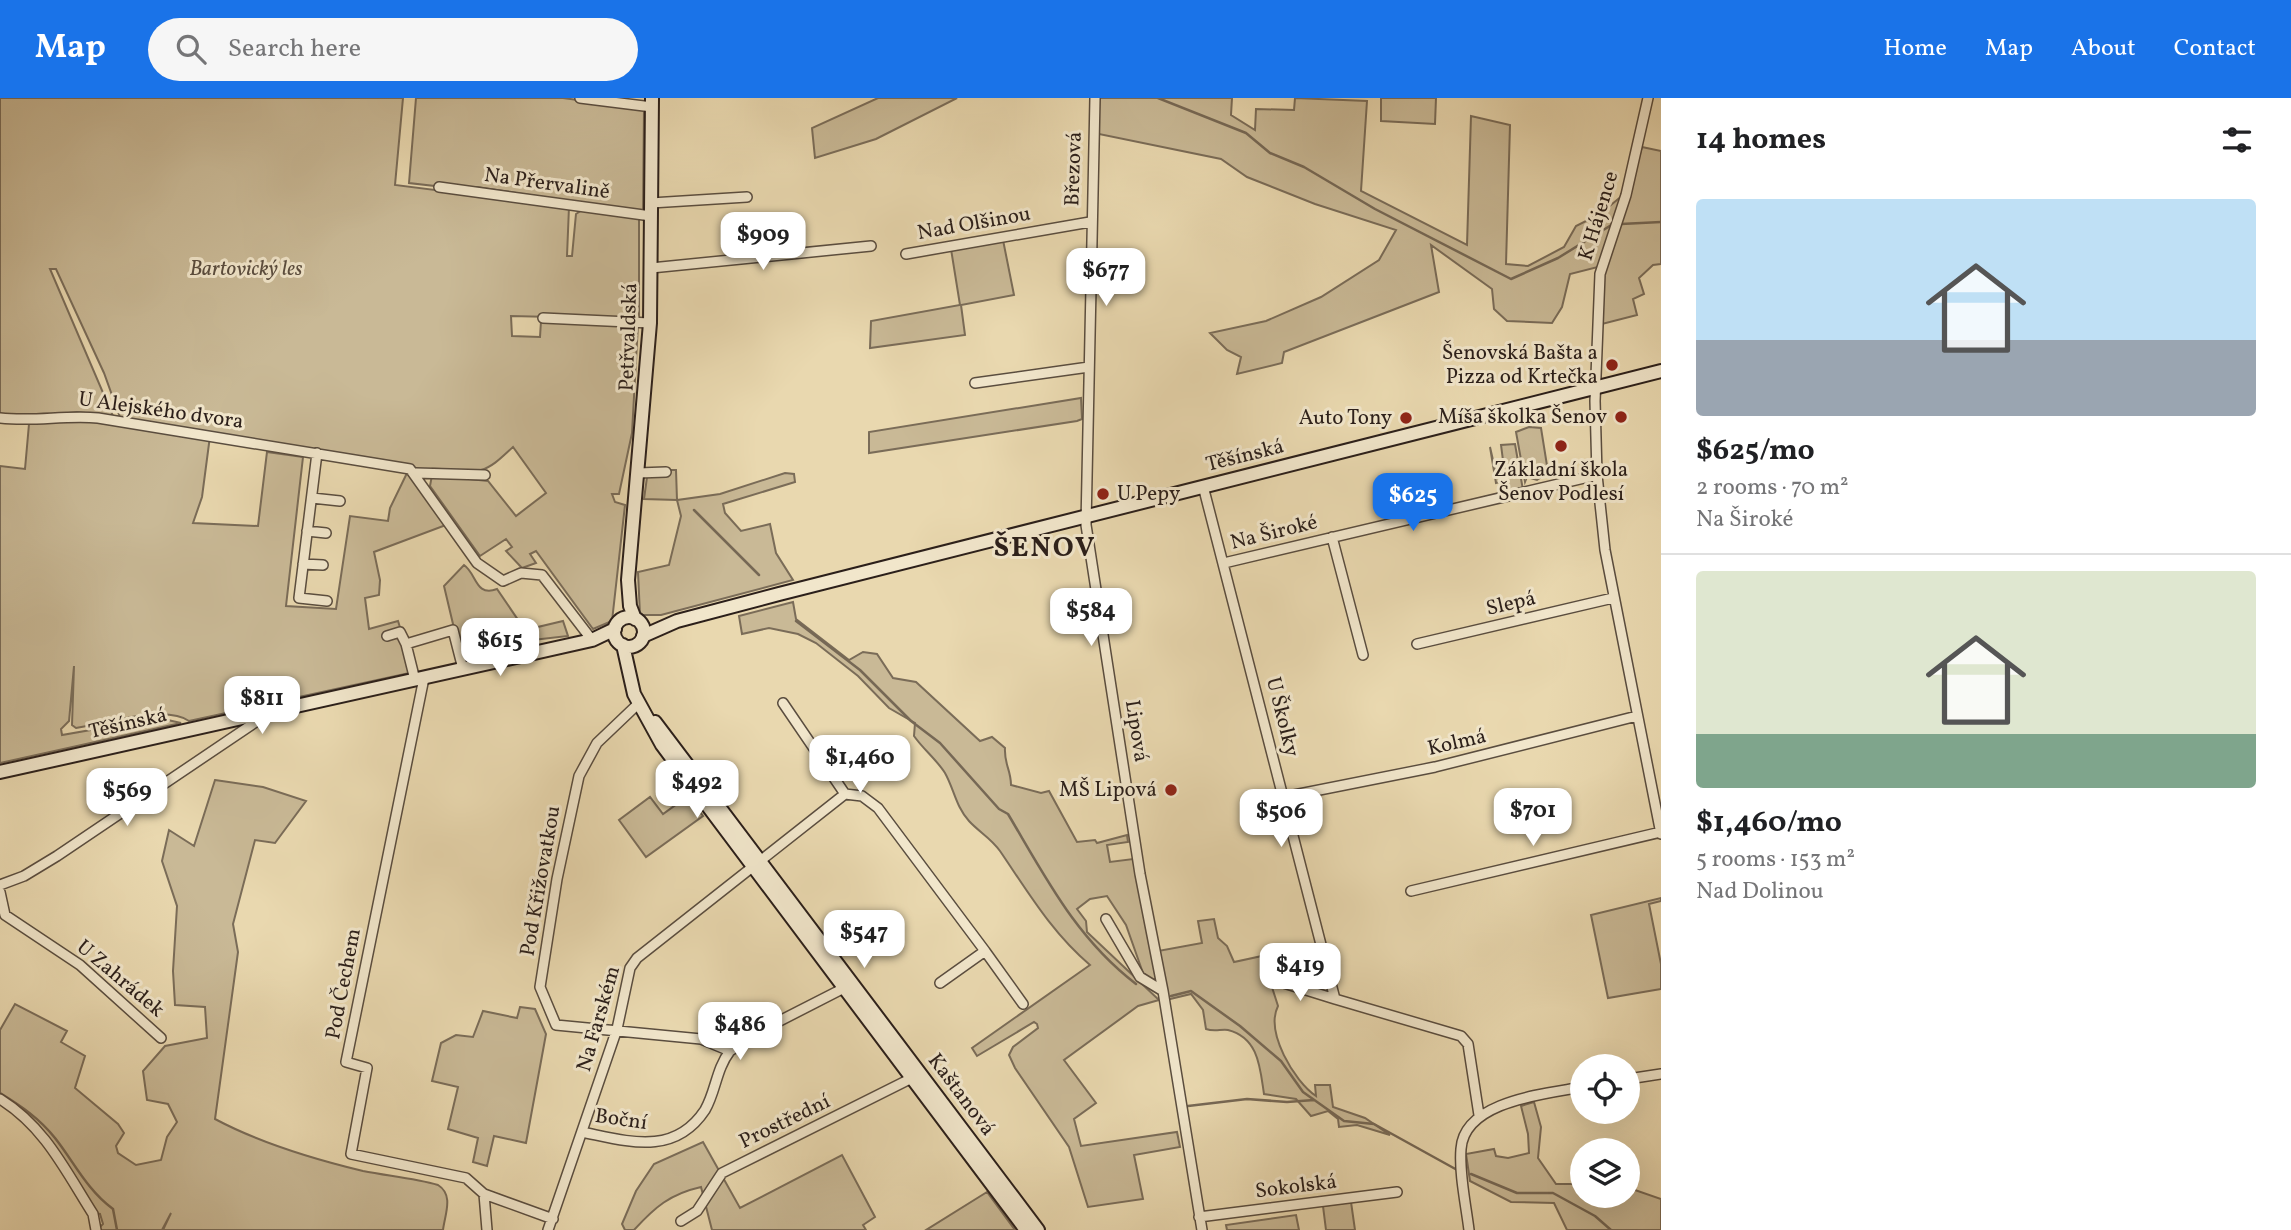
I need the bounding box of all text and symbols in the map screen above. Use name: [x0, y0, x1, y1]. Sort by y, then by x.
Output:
search box: [148, 18, 638, 81]
text: Map: [35, 26, 106, 72]
icon: search: [172, 30, 210, 68]
text: Search here: [228, 31, 361, 67]
text: Home: [1883, 32, 1947, 66]
text: Map: [1985, 32, 2033, 66]
text: About: [2071, 32, 2136, 66]
text: Contact: [2174, 32, 2256, 66]
text: 14 homes: [1696, 119, 1826, 161]
icon: filters: [2218, 121, 2256, 159]
street label: Březová: [1058, 131, 1090, 207]
street label: Na Přervalině: [482, 161, 612, 207]
street label: K Hájence: [1572, 167, 1626, 264]
street label: Nad Olšinou: [915, 200, 1033, 248]
pin: $909: [722, 212, 804, 272]
text: $909: [737, 219, 789, 251]
icon: home: [1913, 245, 2039, 371]
pin: $677: [1065, 248, 1147, 308]
park label: Bartovický les: [189, 255, 303, 284]
text: $677: [1082, 255, 1130, 287]
street label: Petřvaldská: [613, 282, 645, 392]
place label: Šenovská Bašta a Pizza od Krtečka: [1442, 339, 1598, 392]
marker: Šenovská Bašta a Pizza od Krtečka: [1604, 357, 1620, 373]
street label: U Alejského dvora: [77, 385, 245, 437]
place label: Míša školka Šenov: [1438, 403, 1607, 432]
place label: Auto Tony: [1299, 404, 1393, 433]
marker: Míša školka Šenov: [1613, 409, 1629, 425]
marker: Auto Tony: [1398, 410, 1414, 426]
text: $625/mo: [1696, 430, 1815, 472]
street label: Těšínská: [1203, 432, 1287, 480]
marker: Základní škola Šenov Podlesí: [1553, 438, 1569, 454]
place label: Základní škola Šenov Podlesí: [1494, 456, 1628, 509]
text: 2 rooms · 70 m²: [1696, 472, 1849, 504]
pin: $625: [1372, 474, 1454, 533]
place label: U Pepy: [1117, 480, 1181, 509]
text: $625: [1389, 480, 1437, 512]
marker: U Pepy: [1095, 486, 1111, 502]
text: Na Široké: [1696, 504, 1793, 536]
street label: Na Široké: [1227, 508, 1321, 558]
district label: ŠENOV: [993, 529, 1097, 568]
street label: Slepá: [1483, 584, 1539, 624]
pin: $584: [1050, 588, 1132, 648]
text: $584: [1066, 595, 1116, 627]
icon: home: [1913, 617, 2039, 743]
pin: $615: [459, 618, 541, 678]
text: $615: [477, 625, 523, 657]
street label: U Školky: [1258, 674, 1306, 760]
pin: $811: [221, 676, 303, 736]
text: $811: [240, 683, 284, 715]
street label: Lipová: [1117, 698, 1155, 764]
street label: Těšínská: [86, 701, 170, 747]
street label: Kolmá: [1425, 722, 1489, 764]
pin: $1,460: [803, 736, 917, 795]
text: $1,460: [825, 742, 895, 774]
pin: $492: [656, 760, 738, 820]
text: $492: [672, 767, 722, 799]
pin: $569: [86, 768, 168, 828]
text: $569: [102, 775, 152, 807]
place label: MŠ Lipová: [1059, 776, 1157, 805]
marker: MŠ Lipová: [1163, 782, 1179, 798]
pin: $701: [1492, 788, 1574, 848]
pin: $506: [1240, 790, 1322, 849]
text: $701: [1510, 795, 1556, 827]
text: $506: [1256, 796, 1306, 828]
text: $1,460/mo: [1696, 802, 1842, 844]
street label: Pod Křižovatkou: [513, 803, 569, 959]
text: 5 rooms · 153 m²: [1696, 844, 1855, 876]
text: Nad Dolinou: [1696, 876, 1824, 908]
pin: $547: [823, 910, 905, 970]
text: $547: [840, 917, 888, 949]
street label: Pod Čechem: [319, 926, 369, 1042]
street label: U Zahrádek: [70, 933, 171, 1025]
pin: $419: [1259, 944, 1341, 1003]
text: $419: [1276, 950, 1324, 982]
street label: Na Farském: [570, 963, 628, 1075]
pin: $486: [699, 1002, 781, 1062]
text: $486: [714, 1009, 766, 1041]
street label: Kaštanová: [920, 1048, 1002, 1142]
map controls: [1570, 1054, 1640, 1208]
button: locate: [1570, 1054, 1640, 1124]
street label: Prostřední: [735, 1087, 836, 1157]
street label: Boční: [593, 1102, 650, 1138]
button: layers: [1570, 1138, 1640, 1208]
street label: Sokolská: [1254, 1168, 1338, 1206]

